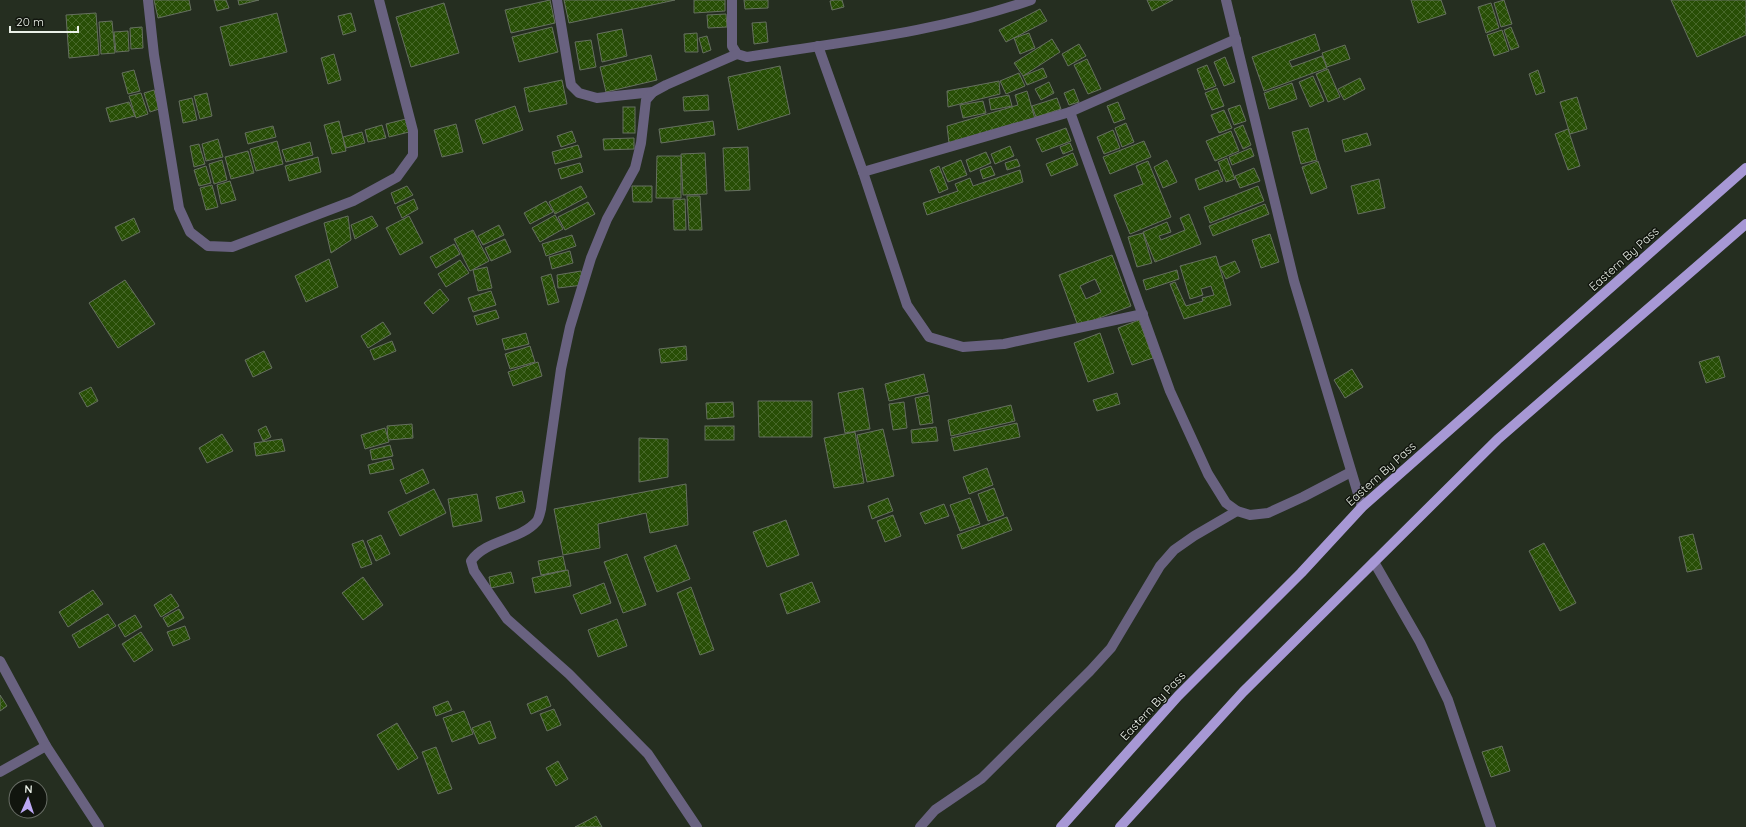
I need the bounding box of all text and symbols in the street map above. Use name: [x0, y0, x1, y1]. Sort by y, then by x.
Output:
scale bar: [10, 8, 78, 34]
text: 20 m: [16, 14, 44, 29]
street label: Eastern By Pass: [1586, 223, 1662, 294]
street label: Eastern By Pass: [1343, 438, 1419, 509]
street label: Eastern By Pass: [1117, 668, 1189, 743]
north arrow: [8, 779, 48, 819]
text: N: [24, 782, 33, 796]

